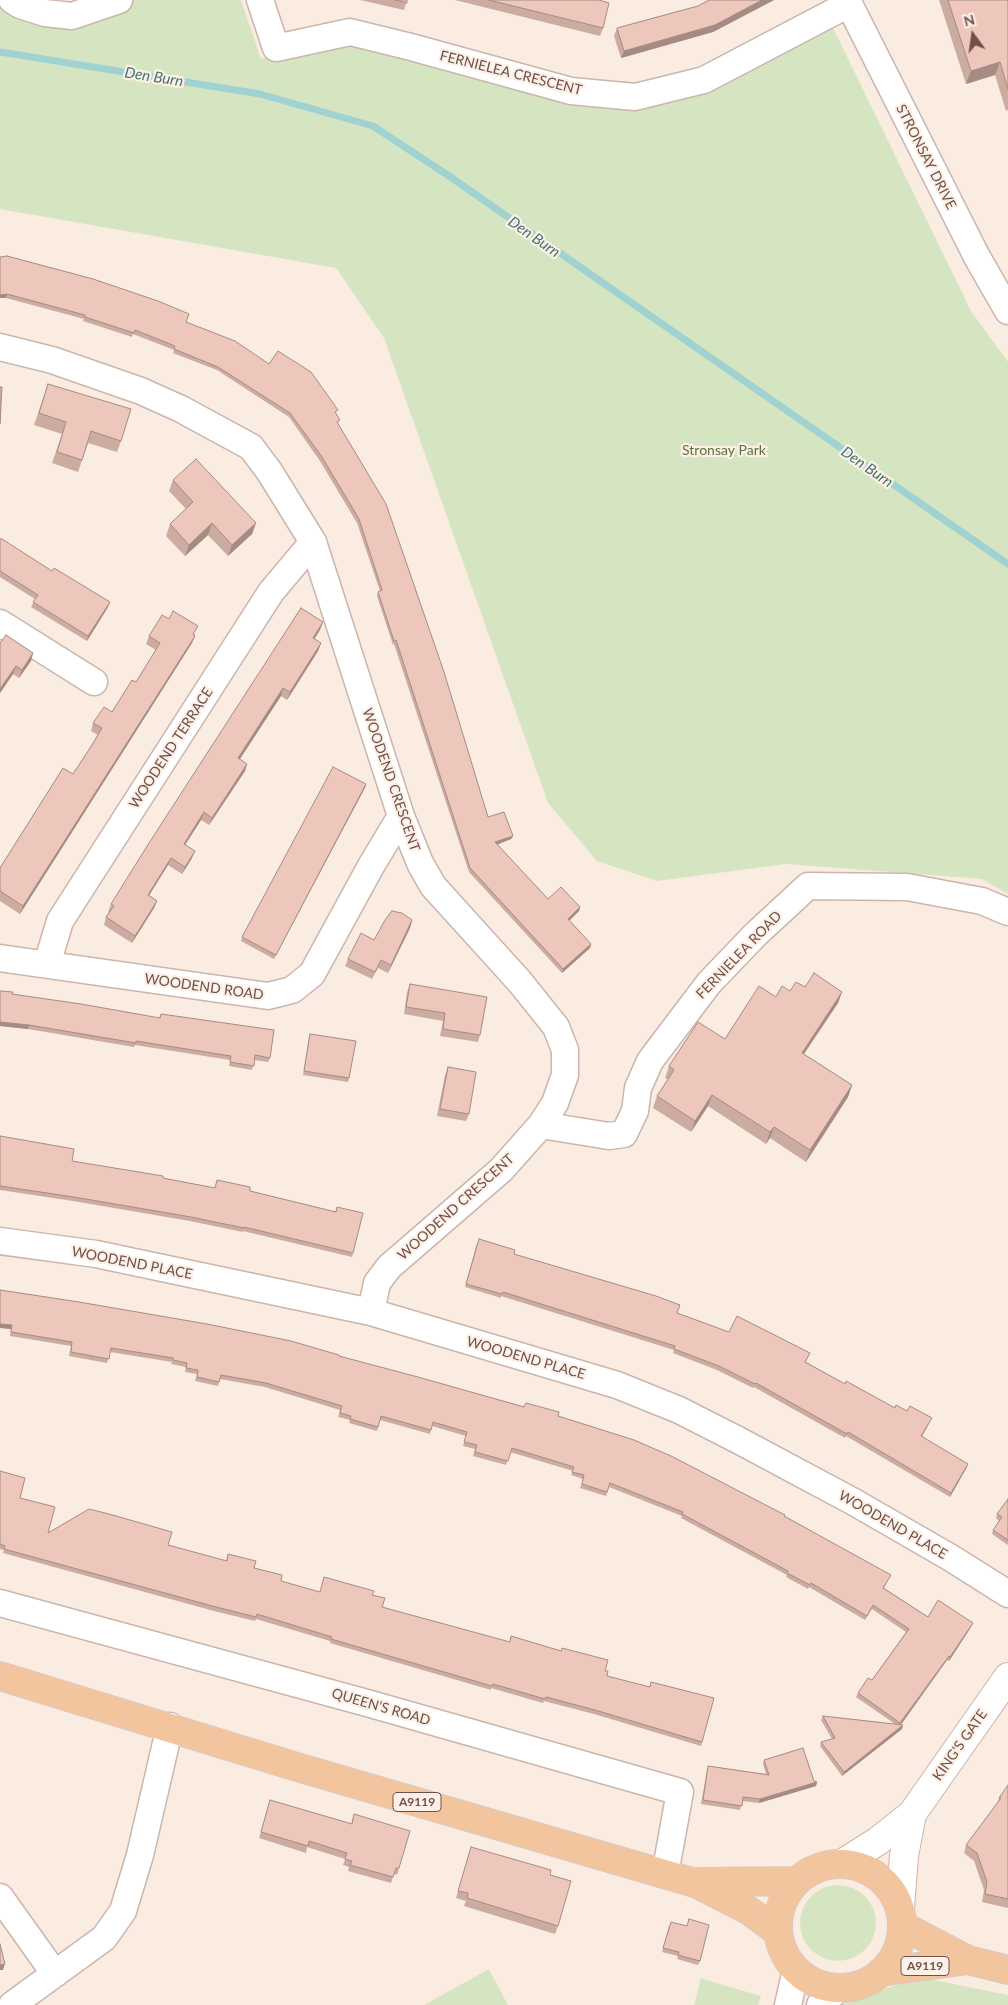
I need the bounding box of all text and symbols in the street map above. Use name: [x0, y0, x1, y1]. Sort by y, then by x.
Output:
north arrow: [948, 10, 998, 60]
text: N: [962, 10, 977, 30]
street label: FERNIELEA CRESCENT: [438, 47, 584, 99]
water label: Den Burn: [123, 63, 185, 91]
street label: STRONSAY DRIVE: [892, 102, 960, 212]
water label: Den Burn: [505, 213, 563, 261]
park label: Stronsay Park: [682, 442, 766, 458]
water label: Den Burn: [838, 443, 896, 491]
street label: WOODEND TERRACE: [126, 684, 216, 812]
street label: WOODEND CRESCENT: [359, 706, 423, 854]
street label: FERNIELEA ROAD: [693, 908, 785, 1002]
street label: WOODEND ROAD: [143, 970, 265, 1004]
street label: WOODEND CRESCENT: [394, 1150, 518, 1264]
street label: WOODEND PLACE: [70, 1243, 194, 1283]
street label: WOODEND PLACE: [465, 1333, 587, 1383]
street label: WOODEND PLACE: [836, 1487, 950, 1563]
street label: QUEEN'S ROAD: [330, 1685, 432, 1729]
street label: KING'S GATE: [929, 1706, 991, 1784]
road number: A9119: [393, 1792, 441, 1811]
road number: A9119: [901, 1956, 949, 1975]

